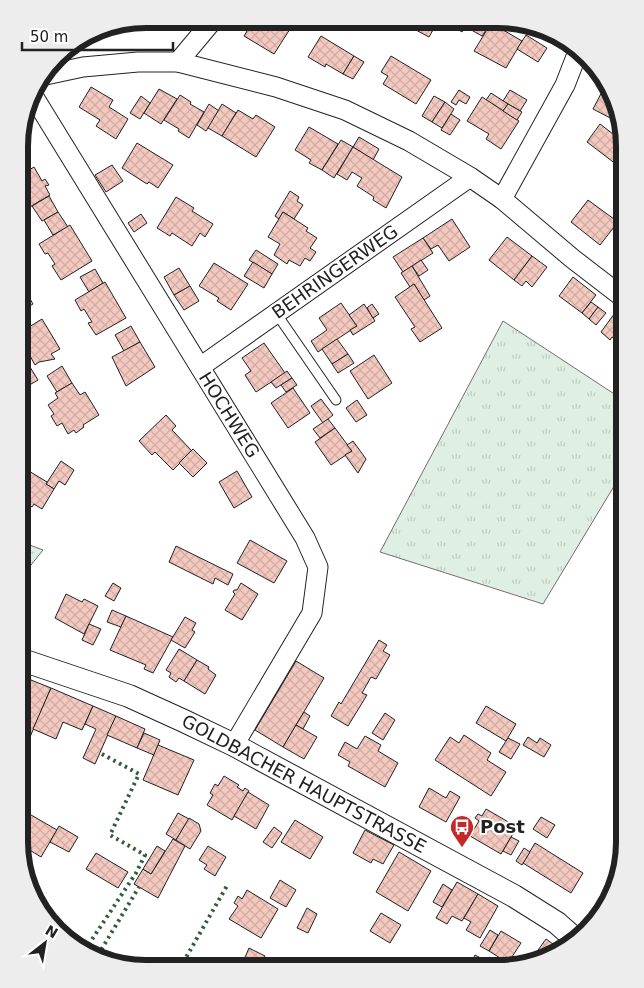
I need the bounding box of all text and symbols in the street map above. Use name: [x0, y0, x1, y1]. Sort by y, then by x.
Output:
scale bar: [22, 20, 174, 52]
text: 50 m: [30, 28, 68, 46]
street label: BEHRINGERWEG: [268, 220, 402, 323]
street label: HOCHWEG: [195, 368, 264, 461]
street label: GOLDBACHER HAUPTSTRASSE: [178, 710, 430, 857]
bus stop icon: Post: [449, 814, 475, 848]
place label: Post: [480, 816, 525, 837]
north arrow: [20, 918, 70, 968]
text: N: [43, 922, 61, 942]

